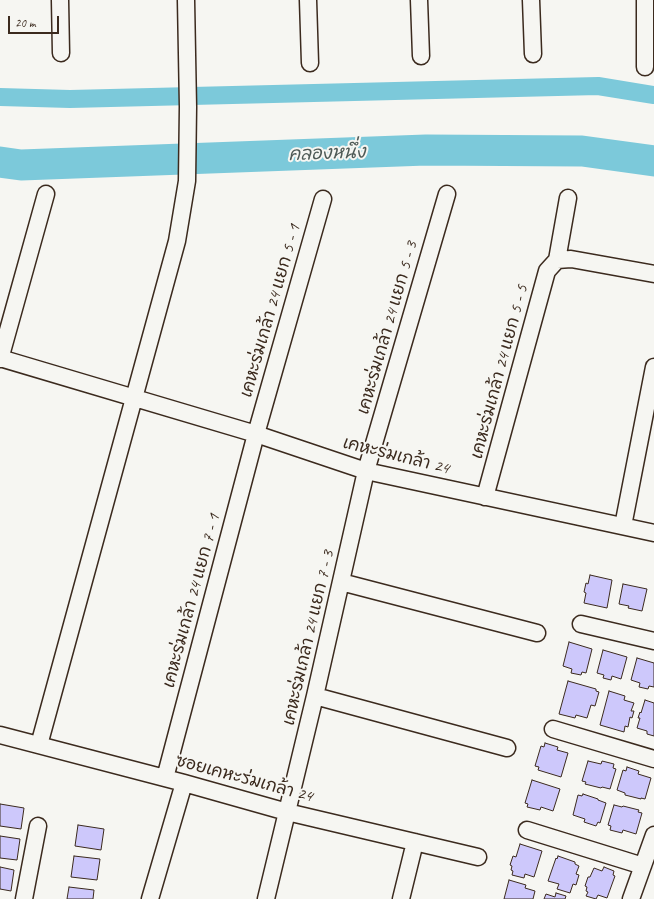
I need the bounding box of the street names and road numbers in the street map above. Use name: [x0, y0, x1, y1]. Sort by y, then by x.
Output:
street label: เคหะร่มเกล้า 24 แยก 5 - 1: [237, 222, 305, 400]
street label: เคหะร่มเกล้า 24 แยก 5 - 3: [354, 239, 422, 417]
street label: เคหะร่มเกล้า 24 แยก 5 - 5: [467, 283, 533, 461]
street label: เคหะร่มเกล้า 24: [341, 433, 451, 479]
street label: เคหะร่มเกล้า 24 แยก 7 - 1: [159, 512, 225, 690]
street label: เคหะร่มเกล้า 24 แยก 7 - 3: [279, 548, 339, 728]
street label: ซอยเคหะร่มเกล้า 24: [173, 751, 315, 807]

